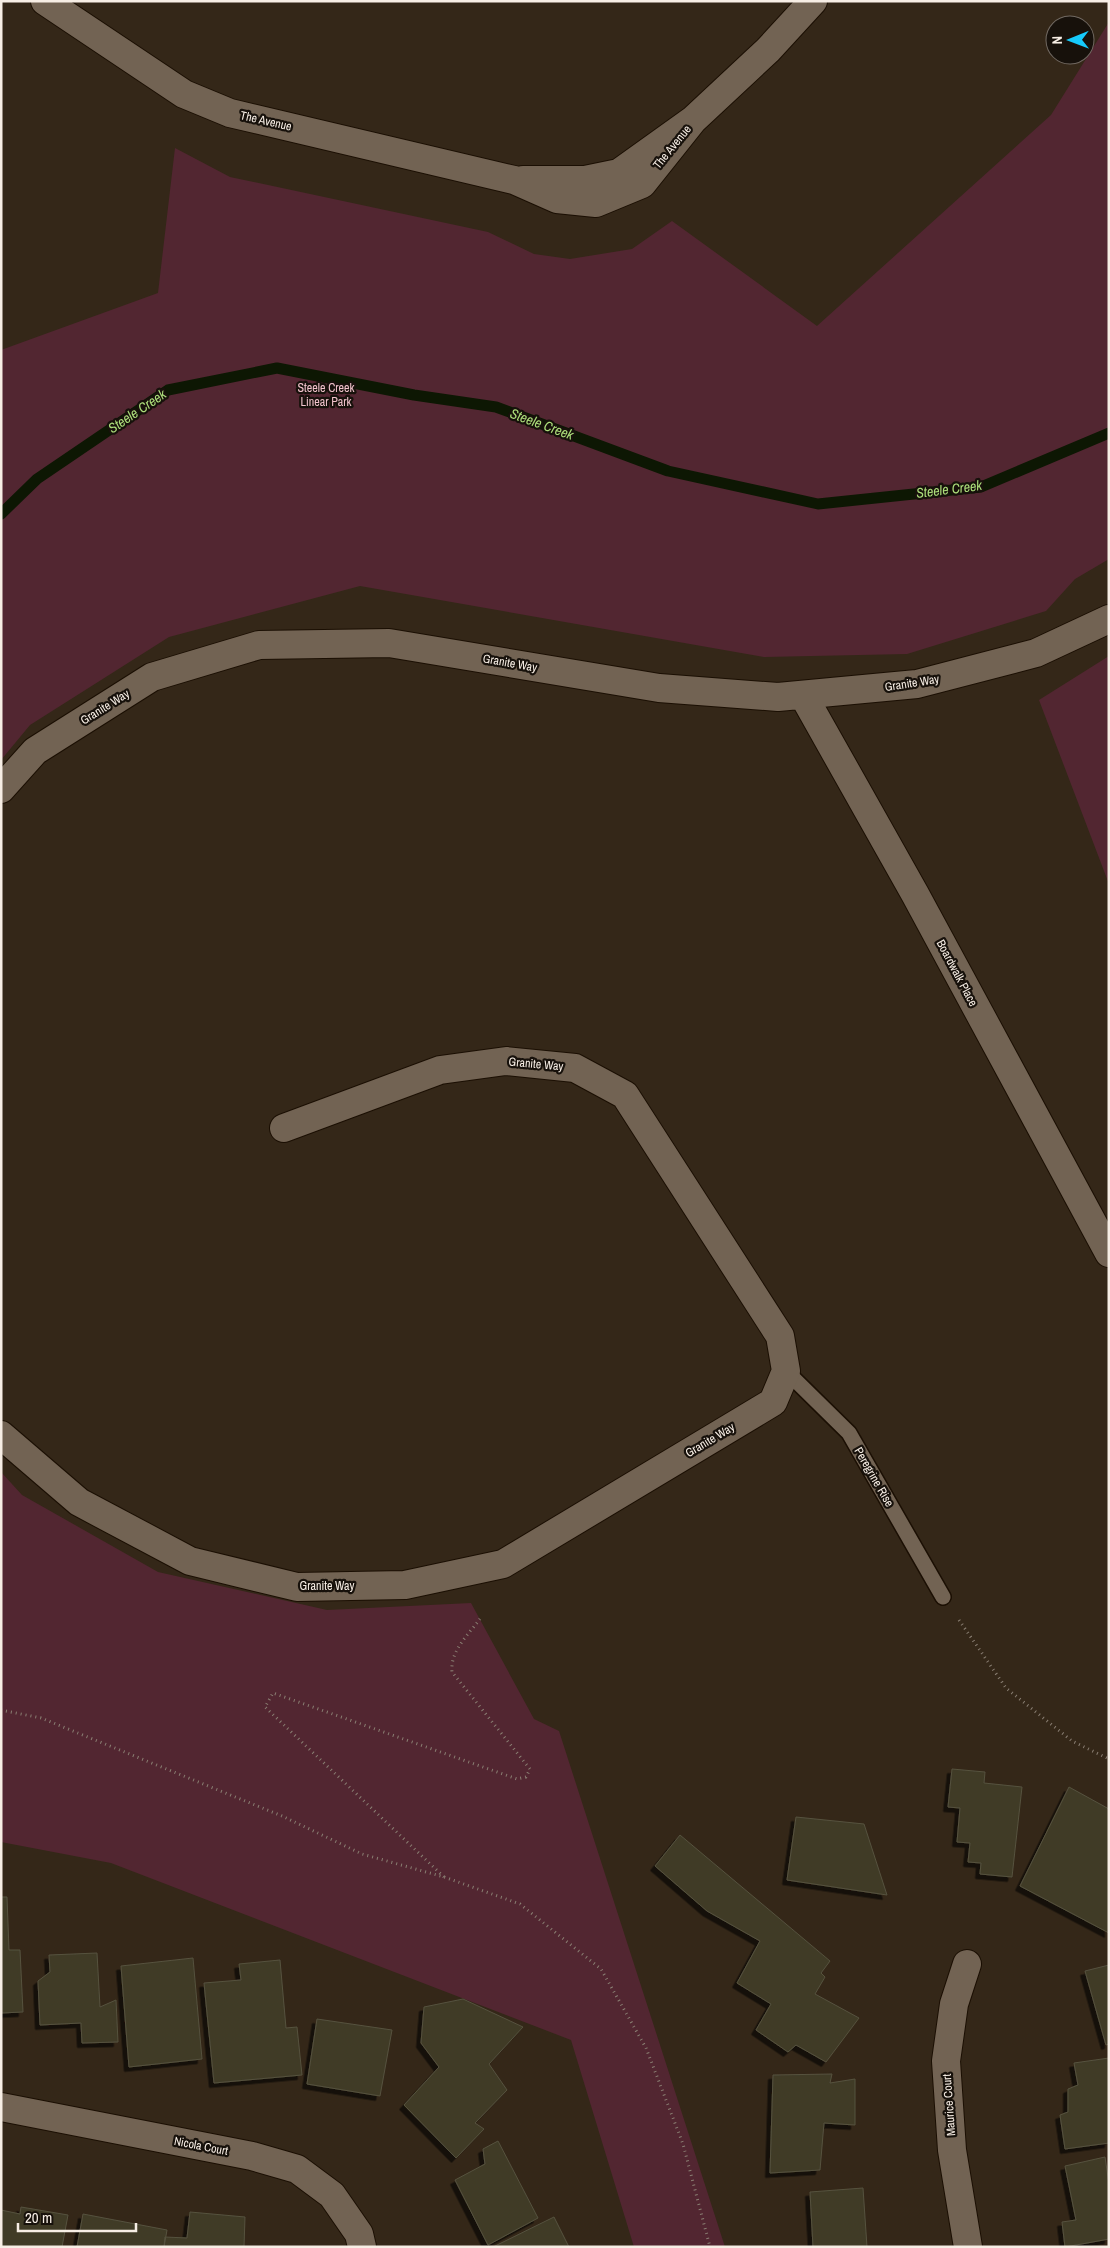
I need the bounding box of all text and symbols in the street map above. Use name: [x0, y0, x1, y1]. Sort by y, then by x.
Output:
north arrow: [1045, 15, 1095, 65]
text: N: [1048, 36, 1066, 45]
street label: The Avenue: [239, 107, 293, 135]
street label: The Avenue: [649, 122, 695, 172]
park label: Steele Creek Linear Park: [298, 380, 355, 410]
water label: Steele Creek: [104, 384, 171, 437]
water label: Steele Creek: [508, 404, 577, 444]
water label: Steele Creek: [915, 476, 984, 502]
street label: Granite Way: [482, 650, 538, 676]
street label: Granite Way: [884, 671, 940, 695]
street label: Granite Way: [77, 686, 133, 728]
street label: Boardwalk Place: [933, 937, 981, 1009]
street label: Granite Way: [508, 1054, 564, 1074]
street label: Granite Way: [682, 1419, 738, 1461]
street label: Peregrine Rise: [851, 1444, 897, 1510]
street label: Granite Way: [300, 1578, 355, 1594]
street label: Maurice Court: [939, 2073, 959, 2137]
street label: Nicola Court: [173, 2133, 230, 2159]
scale bar: [18, 2200, 135, 2232]
text: 20 m: [25, 2207, 52, 2228]

